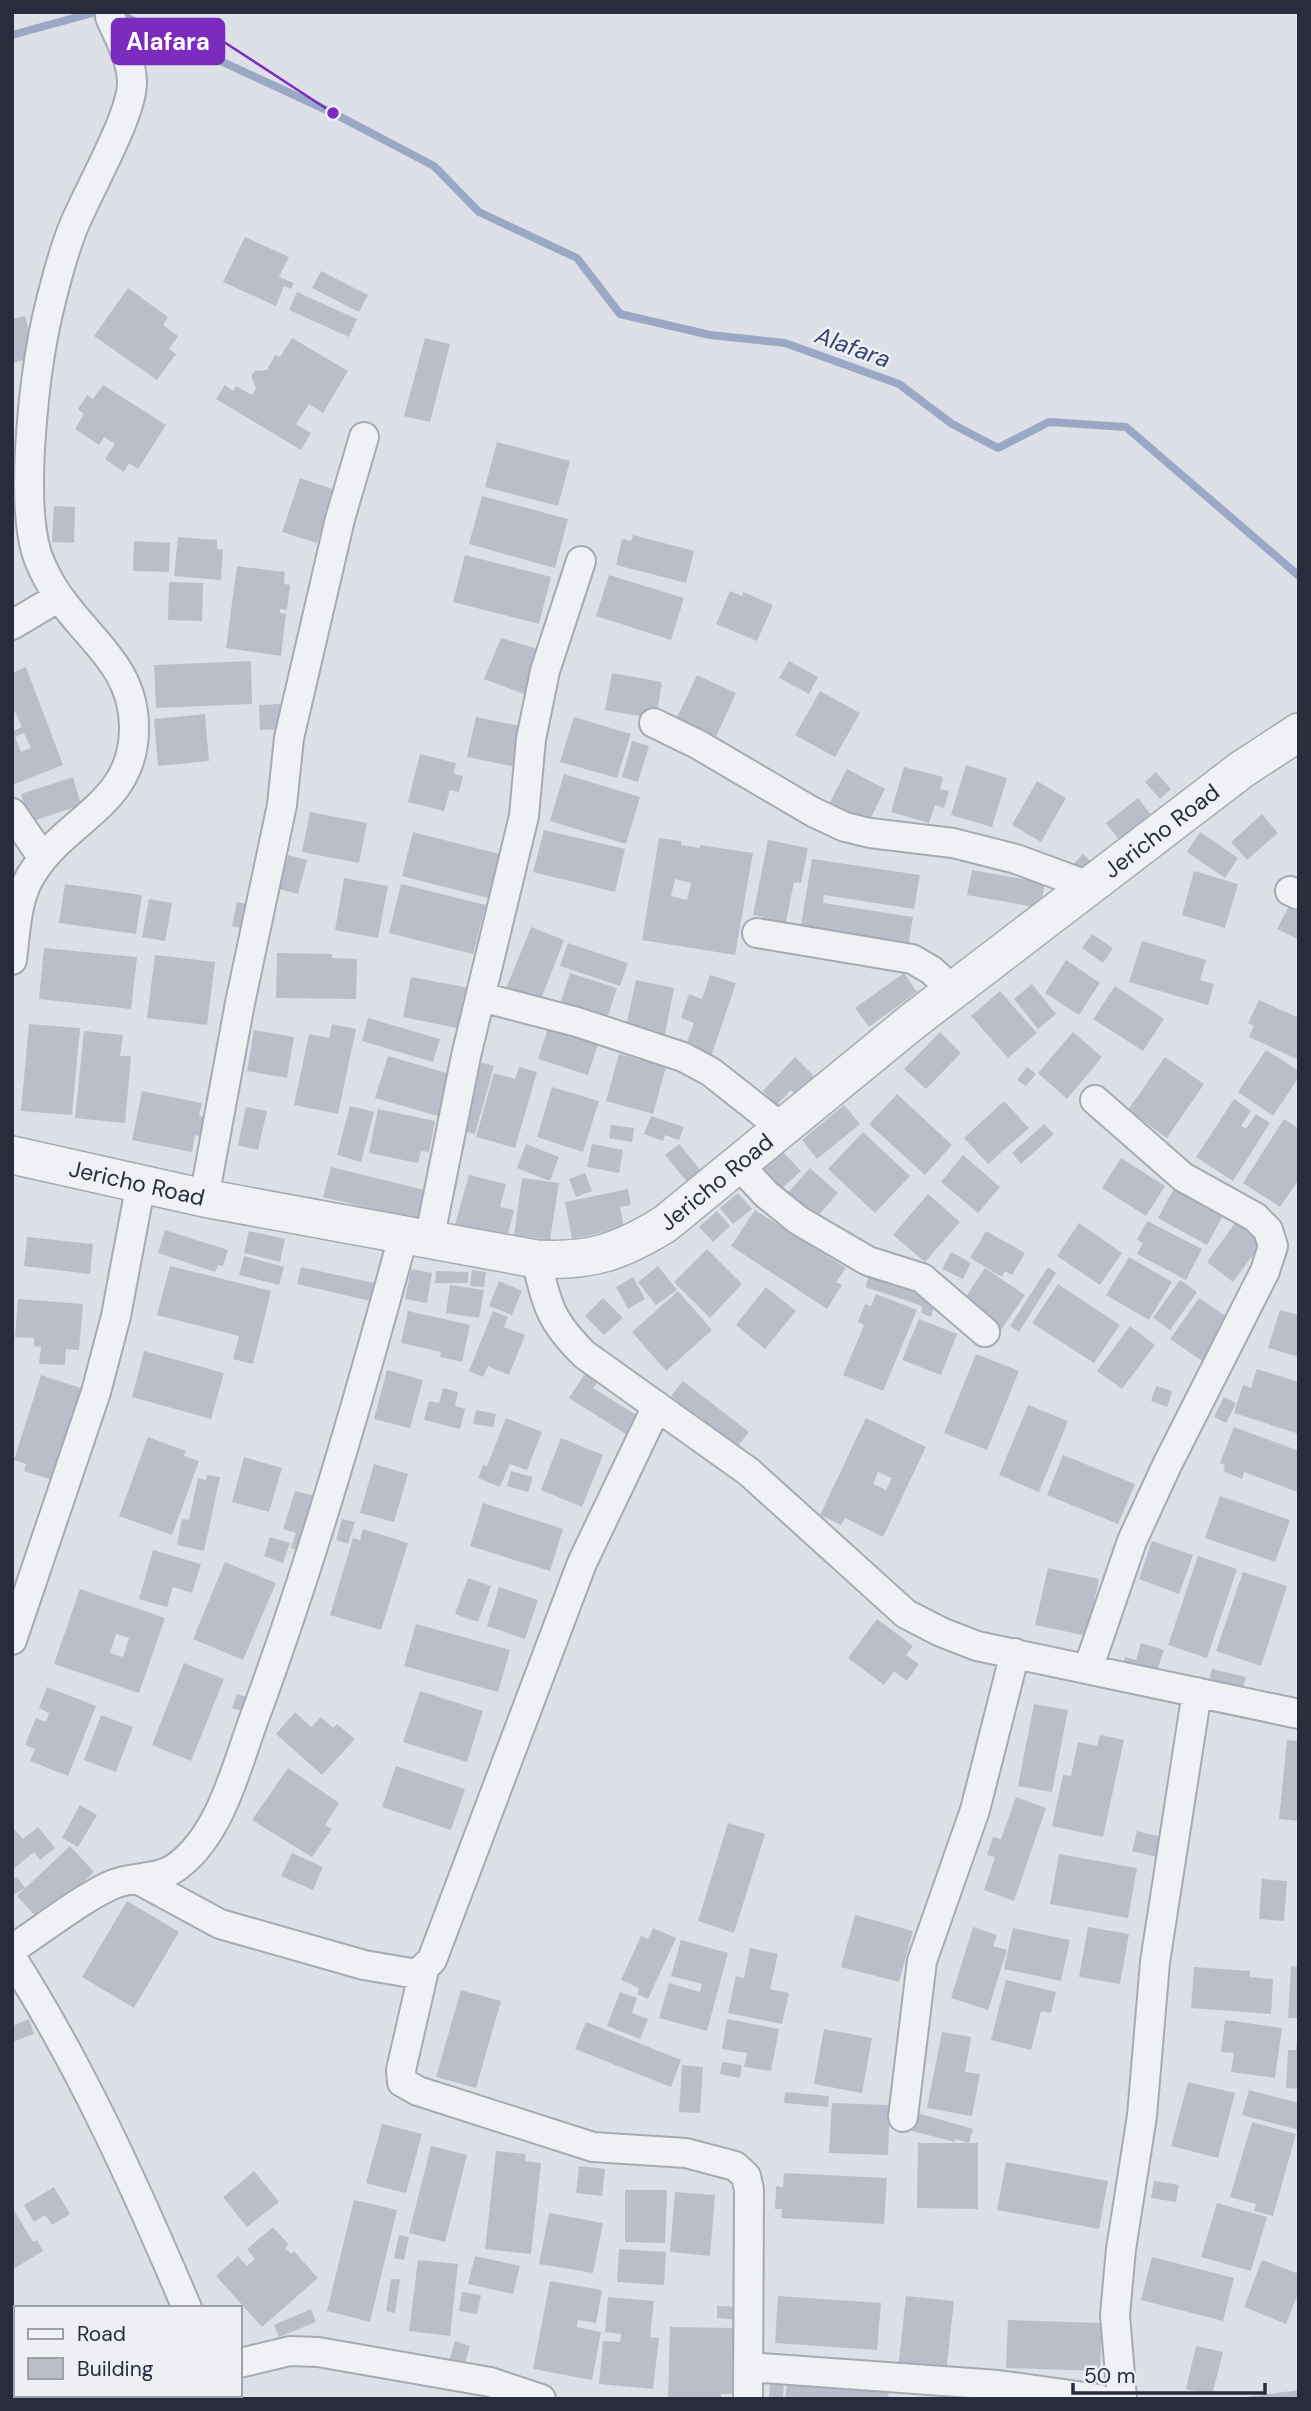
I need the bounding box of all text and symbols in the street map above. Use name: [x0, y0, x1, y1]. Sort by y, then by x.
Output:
callout: Alafara: [112, 19, 224, 64]
text: Alafara: [126, 26, 210, 57]
water label: Alafara: [810, 319, 895, 375]
street label: Jericho Road: [1097, 777, 1226, 885]
street label: Jericho Road: [653, 1127, 779, 1237]
street label: Jericho Road: [66, 1153, 208, 1213]
legend: [14, 2306, 242, 2397]
text: Road: [77, 2320, 126, 2348]
scale bar: [1073, 2352, 1266, 2396]
text: Building: [77, 2355, 154, 2383]
text: 50 m: [1084, 2362, 1135, 2390]

